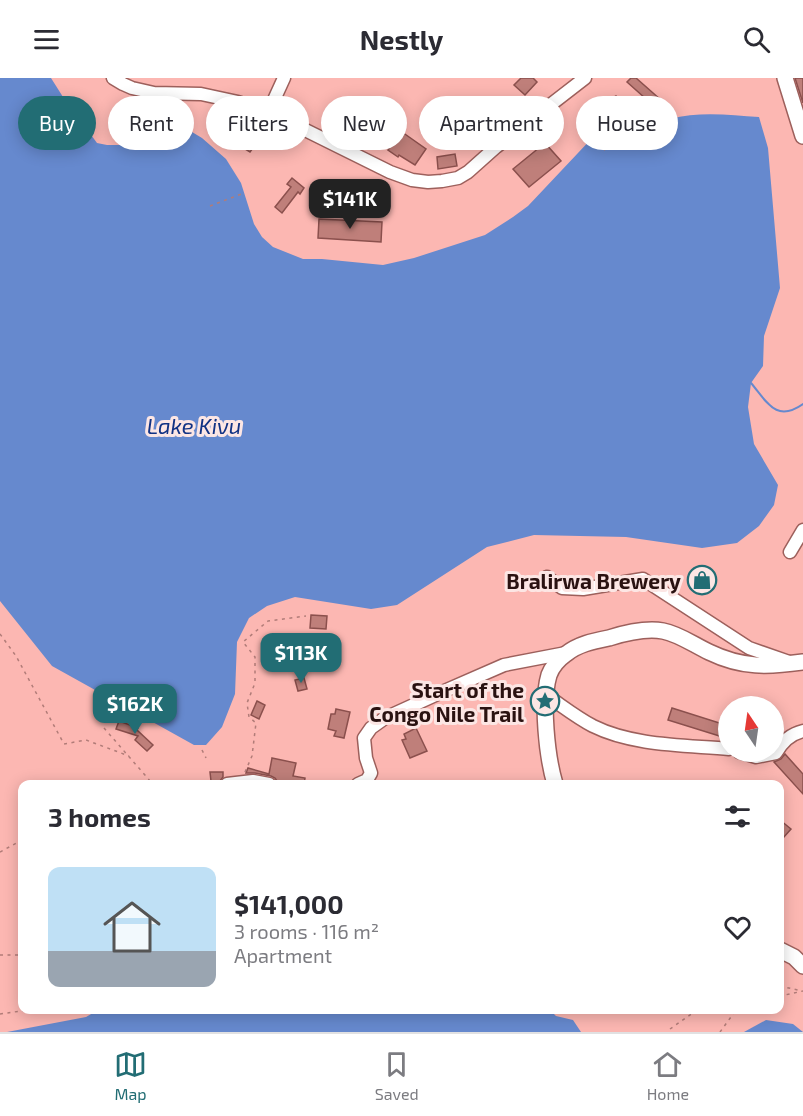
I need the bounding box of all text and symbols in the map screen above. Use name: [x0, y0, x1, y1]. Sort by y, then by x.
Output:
icon: menu: [30, 23, 63, 56]
text: Nestly: [360, 23, 443, 55]
icon: search: [740, 23, 773, 56]
chip: Buy: [18, 96, 96, 150]
chip: Rent: [108, 96, 194, 150]
chip: Filters: [206, 96, 309, 150]
chip: New: [321, 96, 407, 150]
chip: Apartment: [419, 96, 564, 150]
chip: House: [576, 96, 678, 150]
pin: $141K: [308, 179, 392, 230]
text: $141K: [323, 186, 377, 210]
water label: Lake Kivu: [147, 412, 241, 438]
shop icon: Bralirwa Brewery: [686, 564, 718, 596]
place label: Bralirwa Brewery: [506, 568, 681, 594]
pin: $113K: [259, 633, 343, 684]
text: $113K: [275, 640, 327, 664]
place label: Start of the Congo Nile Trail: [369, 677, 524, 726]
pin: $162K: [93, 684, 177, 735]
place icon: Start of the Congo Nile Trail: [529, 685, 561, 717]
text: $162K: [107, 691, 163, 715]
north arrow: [718, 696, 784, 762]
map controls: [718, 696, 784, 762]
icon: filters: [721, 800, 754, 833]
text: 3 homes: [48, 801, 151, 832]
text: $141,000: [234, 888, 344, 919]
icon: home: [96, 891, 168, 963]
icon: heart: [721, 911, 754, 944]
text: 3 rooms · 116 m²: [234, 919, 379, 943]
text: Apartment: [234, 943, 332, 967]
tab: Map: [114, 1048, 147, 1103]
tab: Saved: [375, 1048, 419, 1103]
tab: Home: [647, 1048, 689, 1103]

